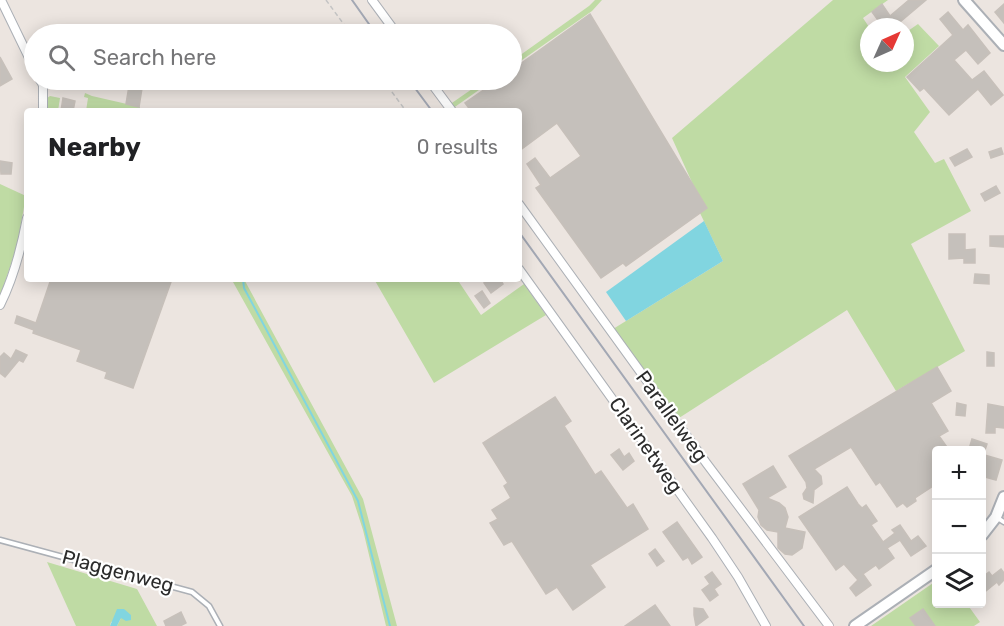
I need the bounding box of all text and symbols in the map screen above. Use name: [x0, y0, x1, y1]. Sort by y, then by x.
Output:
north arrow: [860, 18, 914, 72]
search box: [24, 24, 522, 90]
icon: search: [45, 41, 78, 74]
text: Search here: [93, 44, 216, 71]
text: Nearby: [48, 132, 141, 163]
text: 0 results: [417, 135, 498, 159]
street label: Parallelweg: [631, 366, 713, 466]
street label: Clarinetweg: [604, 392, 688, 498]
map controls: [932, 446, 986, 608]
button: +: [932, 446, 986, 500]
button: −: [932, 500, 986, 554]
street label: Plaggenweg: [59, 545, 177, 597]
button: layers: [932, 554, 986, 608]

